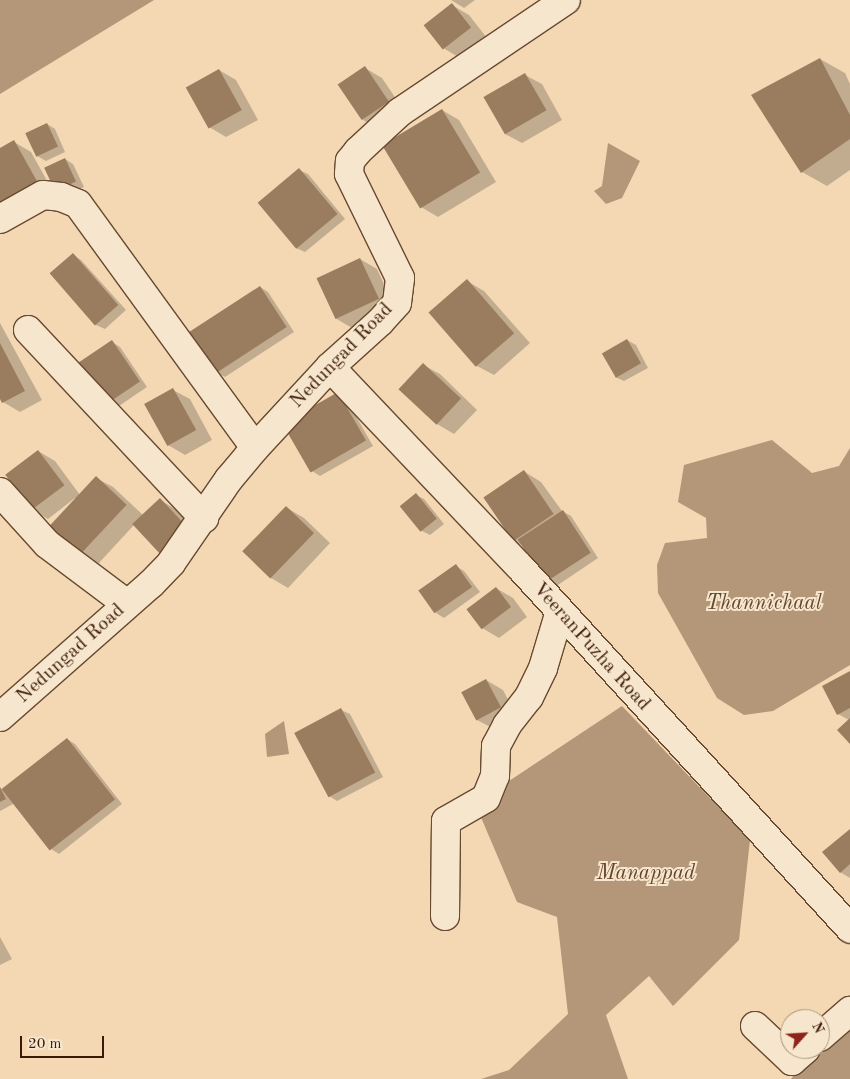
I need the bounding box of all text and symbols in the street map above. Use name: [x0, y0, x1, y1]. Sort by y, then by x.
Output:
street label: Nedungad Road: [286, 298, 398, 414]
street label: VeeranPuzha Road: [527, 578, 655, 716]
water label: Thannichaal: [706, 591, 822, 617]
street label: Nedungad Road: [12, 599, 130, 709]
water label: Manappad: [597, 861, 695, 887]
north arrow: [780, 1009, 830, 1059]
text: N: [809, 1020, 826, 1036]
scale bar: [22, 1026, 106, 1058]
text: 20 m: [28, 1037, 62, 1052]

